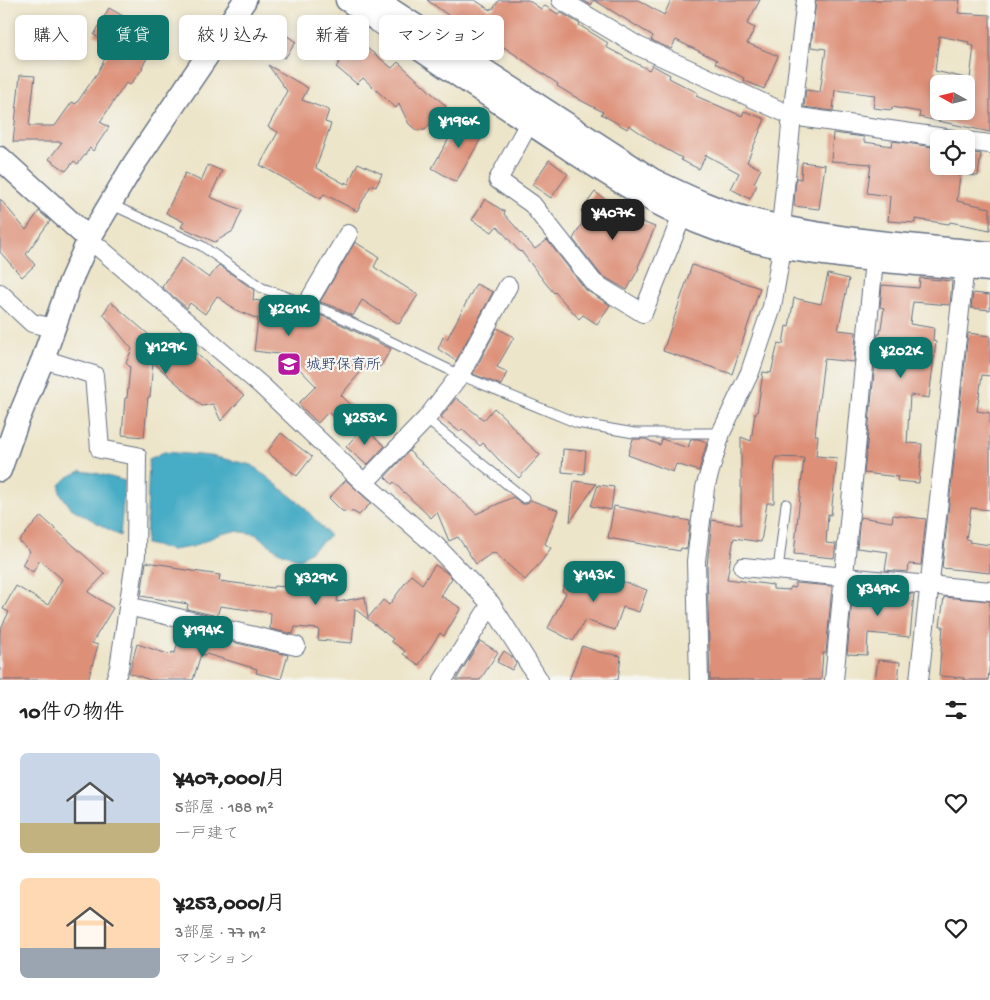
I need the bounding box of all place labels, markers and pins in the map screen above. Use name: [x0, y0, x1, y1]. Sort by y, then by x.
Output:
pin: ¥196K: [424, 106, 494, 149]
pin: ¥407K: [578, 198, 648, 241]
pin: ¥261K: [254, 294, 324, 337]
pin: ¥129K: [131, 332, 201, 375]
pin: ¥202K: [866, 336, 936, 379]
school or university icon: 城野保育所: [276, 351, 302, 377]
place label: 城野保育所: [306, 356, 381, 375]
pin: ¥253K: [330, 404, 400, 446]
pin: ¥143K: [559, 560, 629, 603]
pin: ¥329K: [281, 564, 351, 606]
pin: ¥349K: [843, 574, 913, 617]
pin: ¥194K: [168, 616, 238, 658]

